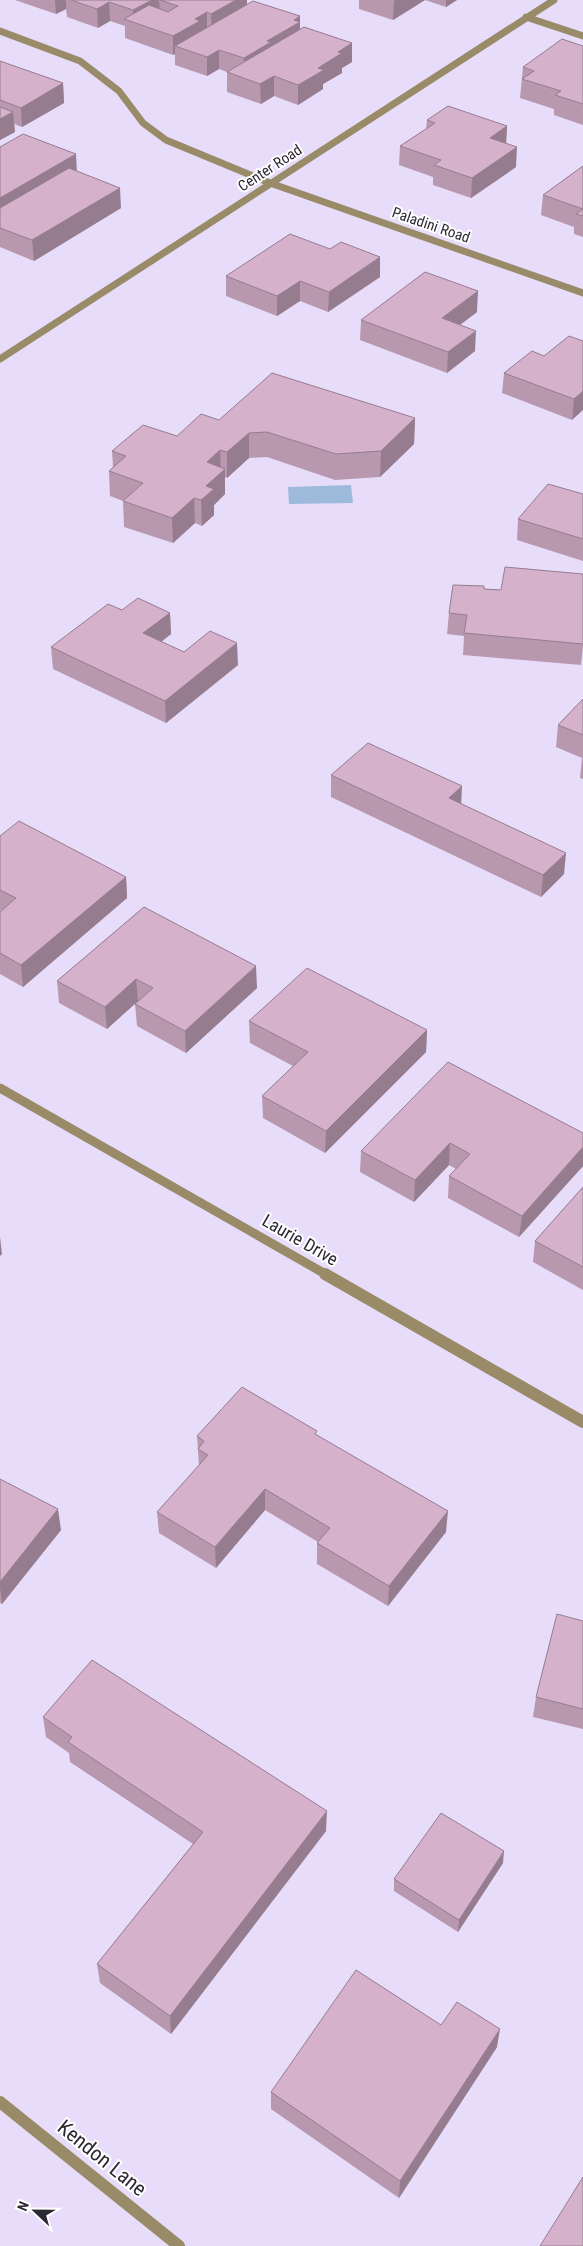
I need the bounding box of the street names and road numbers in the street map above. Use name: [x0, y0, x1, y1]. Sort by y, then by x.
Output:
street label: Center Road: [235, 141, 305, 195]
street label: Paladini Road: [390, 203, 472, 247]
street label: Laurie Drive: [259, 1209, 342, 1270]
street label: Kendon Lane: [53, 2115, 151, 2201]

